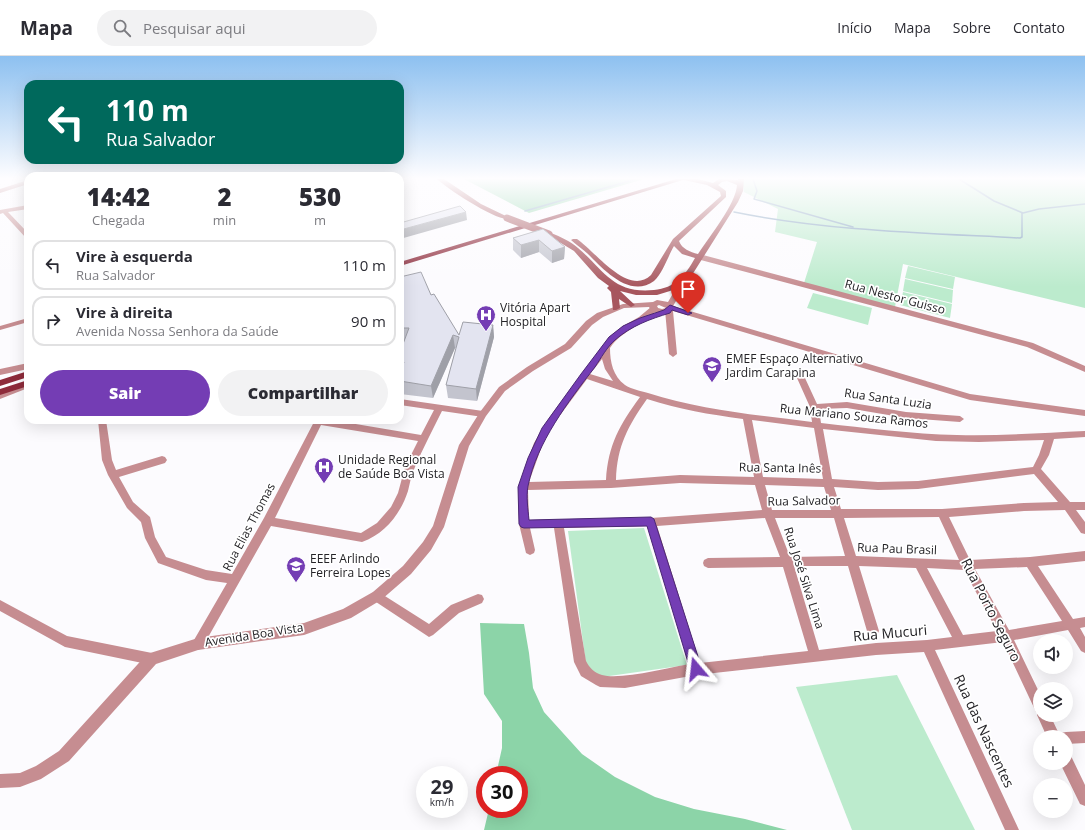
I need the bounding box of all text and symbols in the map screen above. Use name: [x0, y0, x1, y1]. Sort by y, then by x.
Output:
search box: [97, 10, 377, 46]
text: Mapa: [20, 15, 73, 41]
icon: search: [111, 17, 133, 39]
text: Pesquisar aqui: [143, 18, 246, 38]
text: Início: [837, 18, 872, 37]
text: Mapa: [894, 18, 931, 37]
text: Sobre: [953, 18, 991, 37]
text: Contato: [1013, 18, 1065, 37]
text: 110 m: [106, 91, 189, 129]
icon: left: [40, 96, 92, 148]
text: Rua Salvador: [106, 127, 215, 151]
text: 14:42: [87, 180, 150, 213]
text: 2: [217, 180, 232, 213]
text: 530: [299, 180, 341, 213]
text: Chegada: [92, 211, 145, 229]
text: min: [213, 211, 236, 229]
text: m: [314, 211, 326, 229]
text: Vire à esquerda: [76, 246, 193, 266]
icon: left: [42, 254, 64, 276]
text: 110 m: [342, 255, 386, 275]
text: Rua Salvador: [76, 266, 155, 284]
pin: [671, 272, 705, 313]
street label: Rua Nestor Guisso: [843, 275, 947, 318]
icon: arrive: [677, 278, 699, 300]
place label: Vitória Apart Hospital: [500, 299, 570, 330]
text: Vire à direita: [76, 302, 173, 322]
hospital icon: Vitória Apart Hospital: [475, 304, 497, 332]
icon: right: [42, 310, 64, 332]
text: 90 m: [351, 311, 386, 331]
text: Avenida Nossa Senhora da Saúde: [76, 322, 279, 340]
place label: EMEF Espaço Alternativo Jardim Carapina: [725, 350, 863, 381]
school or university icon: EMEF Espaço Alternativo Jardim Carapina: [701, 355, 723, 383]
button: Sair: [40, 370, 210, 416]
button: Compartilhar: [218, 370, 388, 416]
street label: Rua Santa Luzia: [843, 384, 933, 413]
street label: Rua Mariano Souza Ramos: [779, 399, 929, 432]
place label: Unidade Regional de Saúde Boa Vista: [338, 451, 445, 482]
hospital icon: Unidade Regional de Saúde Boa Vista: [313, 456, 335, 484]
street label: Rua Santa Inês: [739, 458, 822, 477]
street label: Rua Elias Thomas: [218, 479, 279, 574]
street label: Rua Salvador: [767, 491, 841, 510]
street label: Rua José Silva Lima: [780, 525, 829, 631]
street label: Rua Pau Brasil: [857, 539, 937, 558]
place label: EEEF Arlindo Ferreira Lopes: [310, 550, 391, 581]
school or university icon: EEEF Arlindo Ferreira Lopes: [285, 555, 307, 583]
street label: Rua Porto Seguro: [957, 555, 1026, 665]
street label: Avenida Boa Vista: [203, 618, 304, 651]
street label: Rua Mucuri: [852, 620, 928, 645]
map controls: [1033, 634, 1073, 818]
button: sound: [1033, 634, 1073, 674]
position arrow: [675, 648, 717, 690]
street label: Rua das Nascentes: [950, 671, 1019, 791]
button: layers: [1033, 682, 1073, 722]
button: +: [1033, 730, 1073, 770]
speed limit sign: 30: [476, 766, 528, 818]
text: 29: [431, 773, 453, 800]
button: −: [1033, 778, 1073, 818]
text: km/h: [430, 795, 454, 809]

